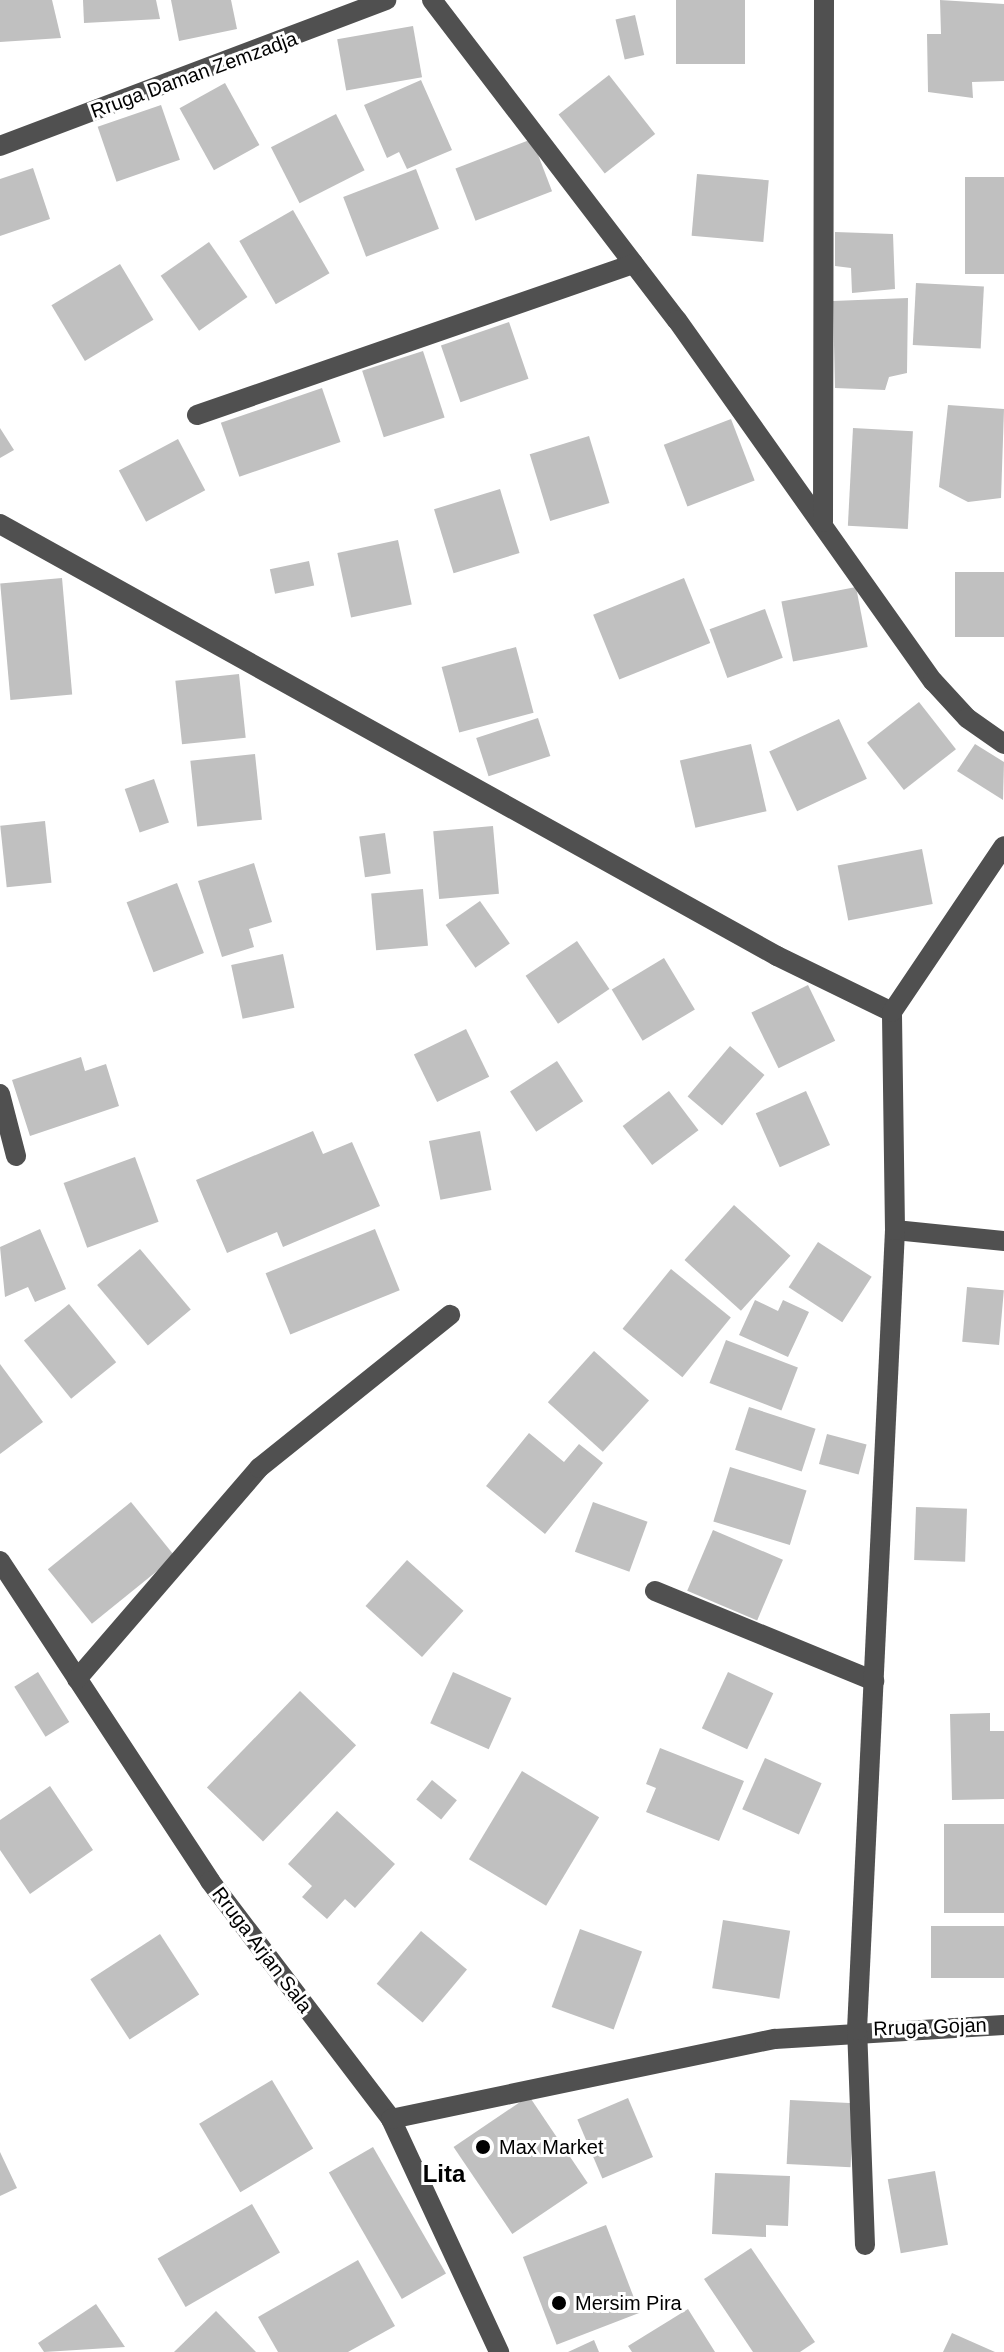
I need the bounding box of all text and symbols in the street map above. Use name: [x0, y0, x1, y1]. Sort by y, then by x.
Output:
street label: Rruga Daman Zemzadja: [88, 26, 300, 124]
street label: Rruga Arjan Sala: [207, 1882, 317, 2018]
street label: Rruga Gojan: [873, 2013, 987, 2041]
place label: Max Market: [499, 2135, 603, 2159]
marker: Max Market: [474, 2138, 492, 2156]
district label: Lita: [423, 2160, 465, 2188]
place label: Mersim Pira: [575, 2291, 682, 2315]
marker: Mersim Pira: [550, 2294, 568, 2312]

